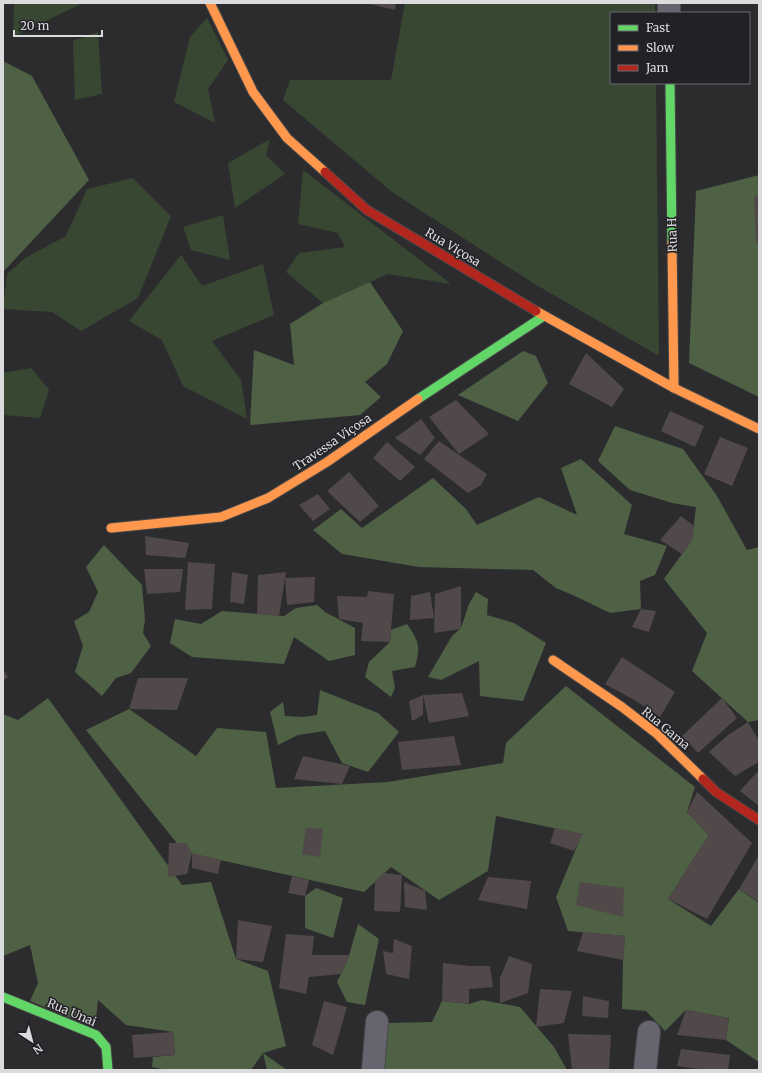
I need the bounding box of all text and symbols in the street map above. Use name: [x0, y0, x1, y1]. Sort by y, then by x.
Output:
scale bar: [14, 12, 102, 38]
legend: [610, 12, 750, 84]
text: 20 m: [20, 18, 49, 33]
text: Fast: [646, 20, 670, 35]
text: Slow: [646, 40, 675, 55]
text: Jam: [645, 60, 669, 75]
street label: Rua H: [664, 217, 680, 252]
street label: Rua Viçosa: [422, 225, 484, 270]
street label: Travessa Viçosa: [290, 410, 375, 474]
street label: Rua Gama: [639, 703, 694, 753]
street label: Rua Unai: [45, 995, 99, 1029]
north arrow: [12, 1021, 52, 1061]
text: N: [30, 1041, 46, 1057]

